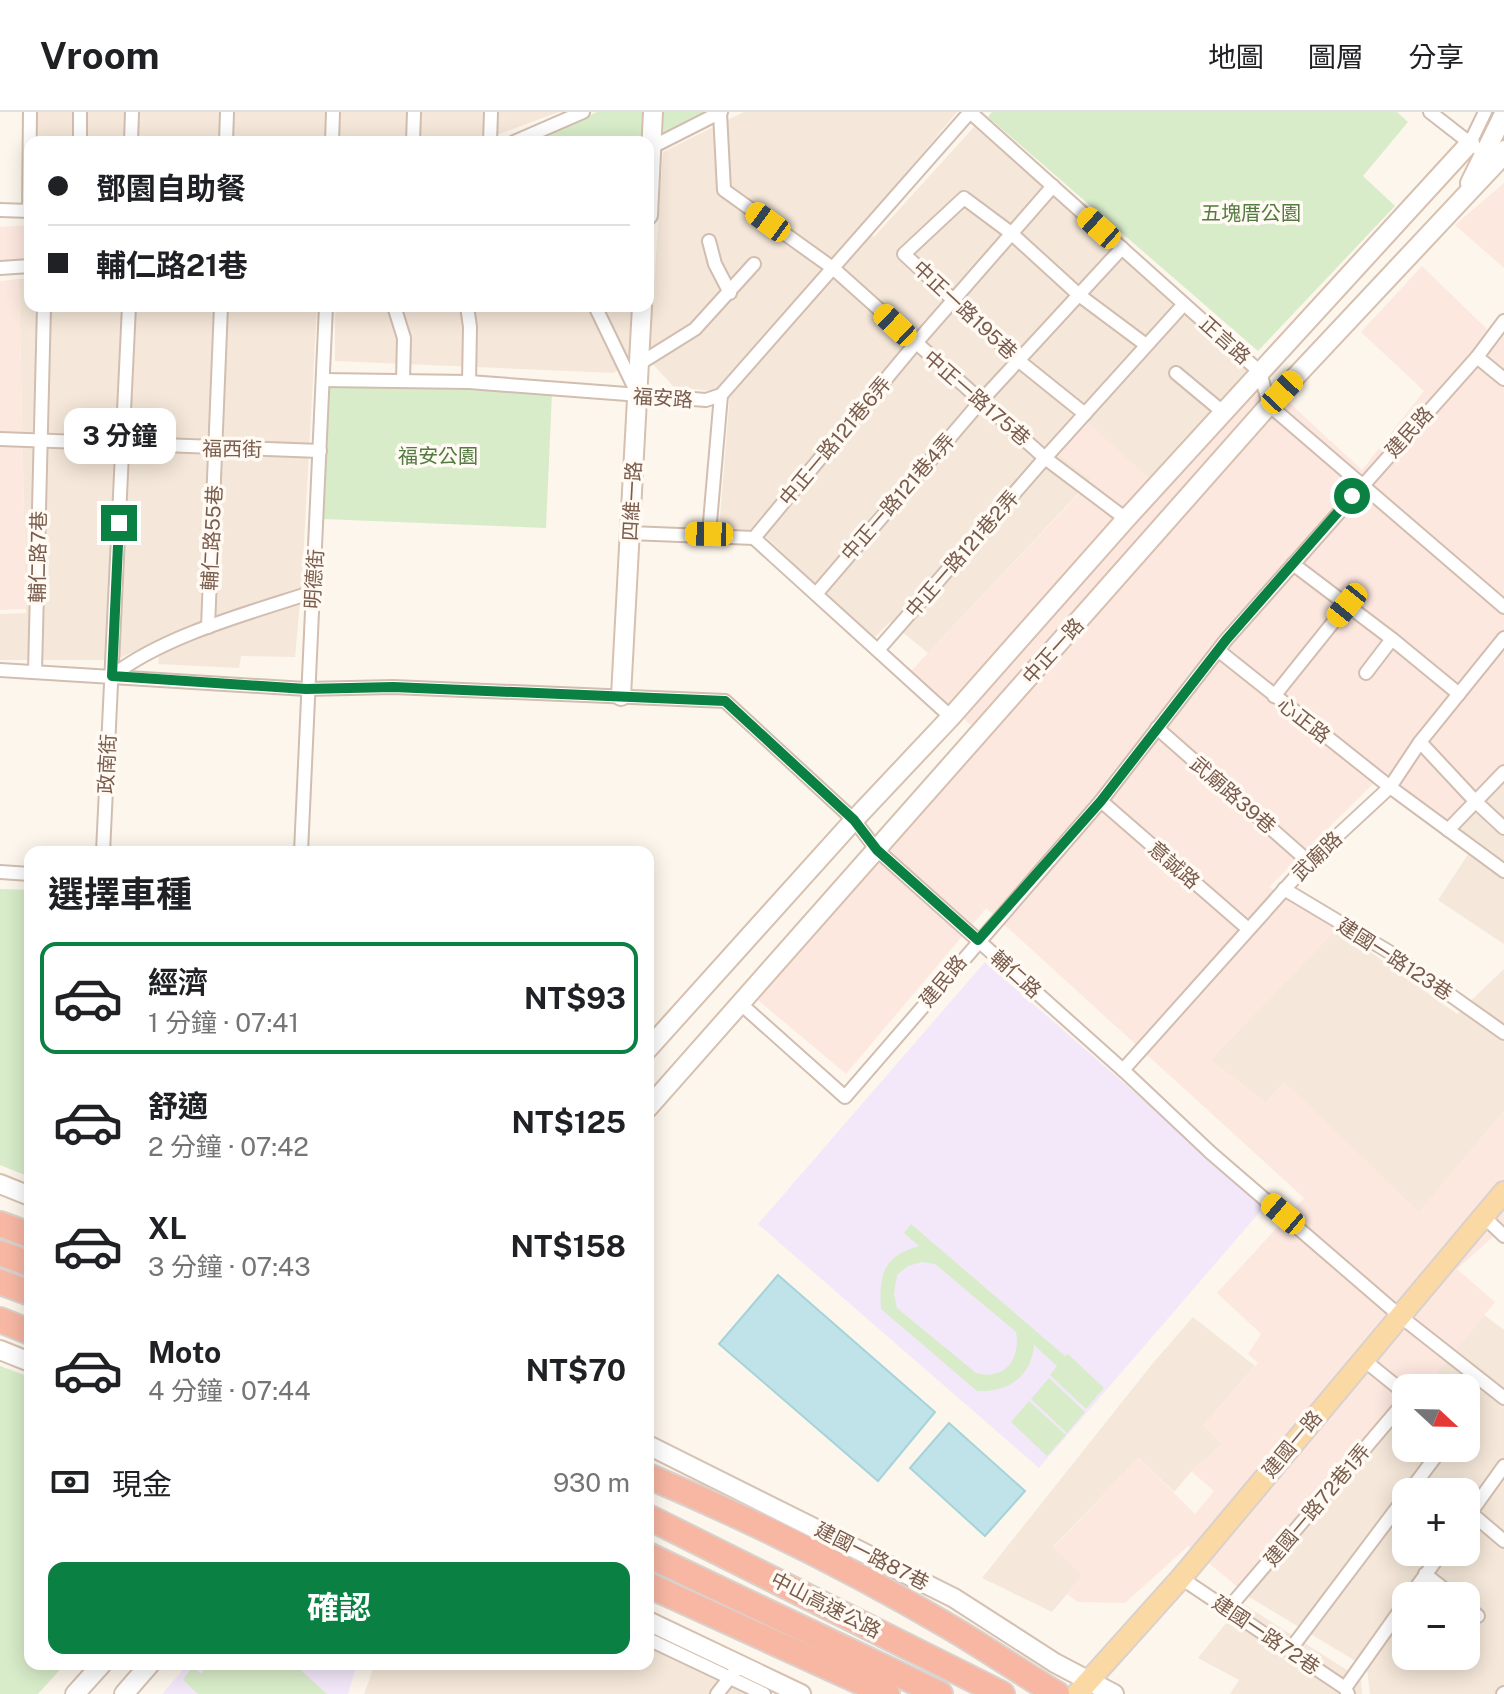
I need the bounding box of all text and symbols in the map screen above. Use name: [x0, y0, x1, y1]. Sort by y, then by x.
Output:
text: Vroom: [40, 33, 160, 78]
text: 地圖: [1208, 40, 1264, 73]
text: 圖層: [1308, 40, 1364, 73]
text: 分享: [1408, 40, 1464, 73]
text: 鄧園自助餐: [96, 170, 246, 206]
car: [742, 198, 794, 246]
park label: 五塊厝公園: [1201, 201, 1301, 225]
car: [1073, 203, 1125, 253]
text: 輔仁路21巷: [96, 247, 248, 283]
street label: 中正一路195巷: [908, 256, 1022, 364]
car: [869, 300, 921, 350]
street label: 正言路: [1195, 311, 1255, 369]
street label: 中正一路175巷: [919, 345, 1035, 451]
car: [1257, 366, 1307, 418]
street label: 中正一路121巷6弄: [774, 372, 896, 510]
street label: 福安路: [632, 384, 694, 412]
street label: 建民路: [1380, 402, 1438, 462]
callout: 3 分鐘: [63, 407, 175, 463]
text: 3 分鐘: [82, 420, 158, 451]
street label: 中正一路121巷4弄: [836, 428, 960, 566]
street label: 福西街: [202, 436, 262, 462]
park label: 福安公園: [398, 444, 478, 468]
street label: 四維一路: [618, 460, 646, 542]
route start: [1334, 478, 1370, 514]
street label: 輔仁路55巷: [197, 485, 227, 591]
street label: 中正一路121巷2弄: [900, 486, 1024, 622]
route end: [101, 505, 137, 541]
street label: 輔仁路7巷: [25, 511, 51, 603]
car: [685, 522, 733, 546]
street label: 明德街: [300, 548, 328, 610]
car: [1323, 579, 1371, 631]
street label: 中正一路: [1017, 613, 1089, 689]
street label: 心正路: [1273, 692, 1335, 748]
street label: 政南街: [93, 733, 121, 795]
street label: 武廟路39巷: [1186, 752, 1280, 838]
street label: 武廟路: [1287, 827, 1347, 885]
street label: 意誠路: [1143, 836, 1205, 894]
text: 選擇車種: [48, 873, 192, 915]
street label: 建國一路123巷: [1333, 913, 1457, 1005]
street label: 輔仁路: [986, 945, 1046, 1003]
street label: 建民路: [915, 950, 971, 1012]
icon: car: [52, 962, 124, 1034]
text: 經濟: [148, 964, 208, 1000]
text: NT$93: [524, 980, 626, 1016]
text: 1 分鐘 · 07:41: [148, 1007, 299, 1038]
icon: car: [52, 1086, 124, 1158]
text: 舒適: [148, 1088, 208, 1124]
text: NT$125: [512, 1104, 626, 1140]
text: 2 分鐘 · 07:42: [148, 1131, 309, 1162]
car: [1257, 1189, 1309, 1239]
icon: car: [52, 1210, 124, 1282]
text: XL: [148, 1210, 187, 1246]
text: NT$158: [510, 1228, 626, 1264]
text: 3 分鐘 · 07:43: [148, 1251, 311, 1282]
icon: car: [52, 1334, 124, 1406]
text: Moto: [148, 1334, 221, 1370]
text: NT$70: [526, 1352, 626, 1388]
north arrow: [1392, 1374, 1480, 1462]
map controls: [1392, 1374, 1480, 1670]
text: 4 分鐘 · 07:44: [148, 1375, 311, 1406]
street label: 建國一路: [1257, 1406, 1327, 1482]
street label: 建國一路72巷1弄: [1259, 1439, 1375, 1571]
icon: cash: [48, 1460, 92, 1504]
text: 現金: [112, 1466, 172, 1502]
text: 930 m: [553, 1467, 630, 1498]
button: +: [1392, 1478, 1480, 1566]
street label: 建國一路87巷: [811, 1517, 933, 1595]
button: 確認: [48, 1562, 630, 1654]
street label: 中山高速公路: [767, 1567, 885, 1643]
button: −: [1392, 1582, 1480, 1670]
street label: 建國一路72巷: [1208, 1590, 1324, 1680]

